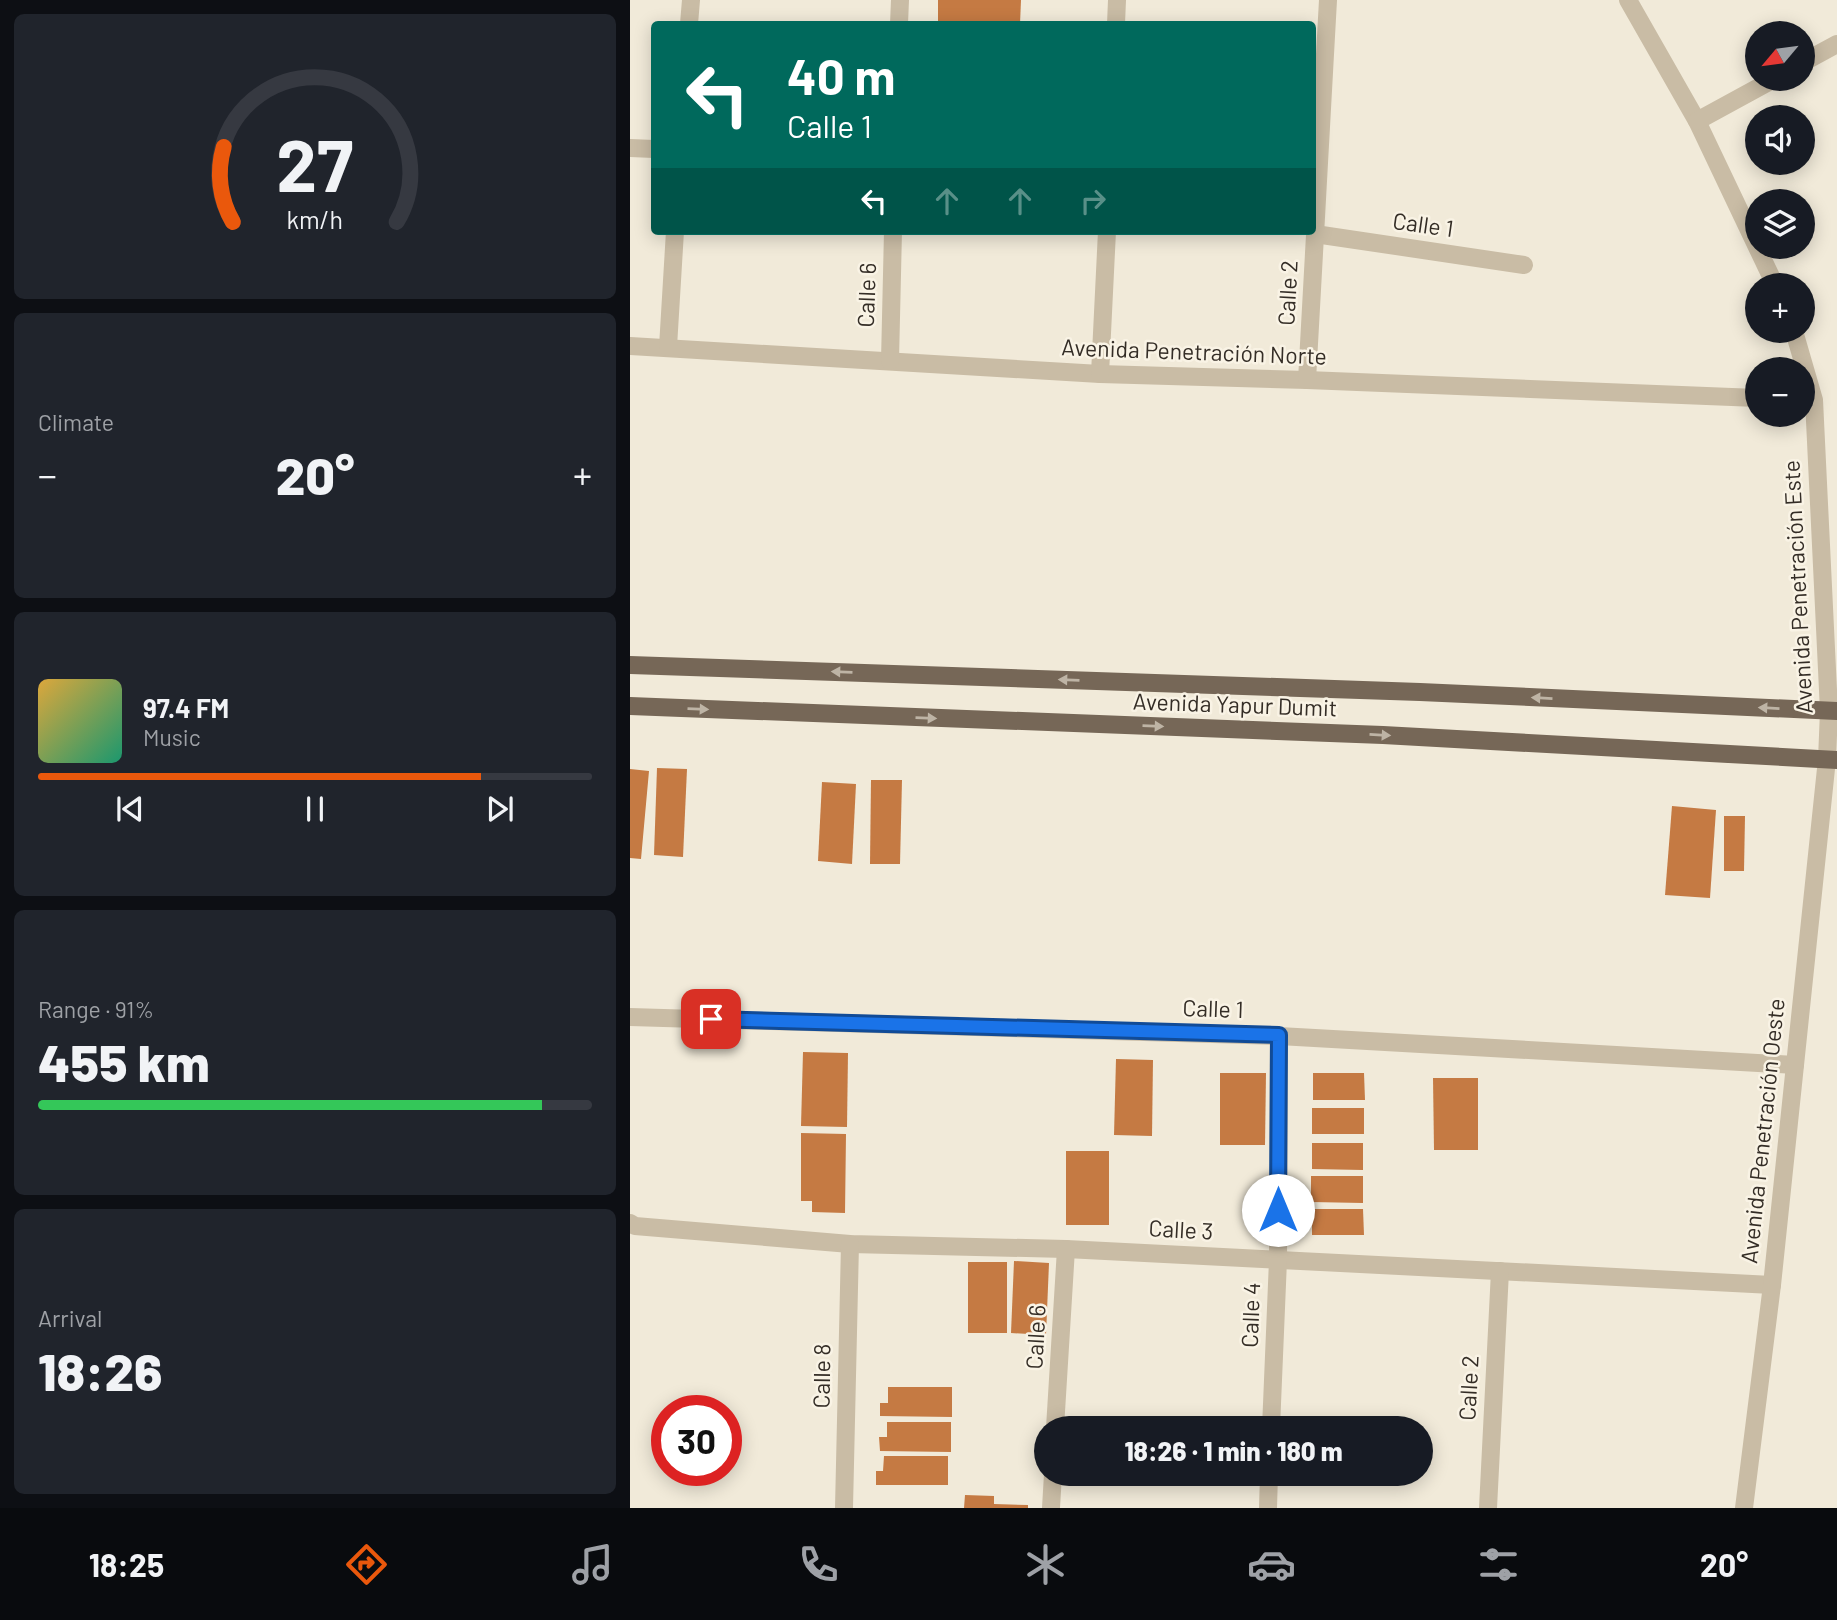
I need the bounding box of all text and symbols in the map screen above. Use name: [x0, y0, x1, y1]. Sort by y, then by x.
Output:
north arrow: [1745, 21, 1815, 91]
map controls: [1745, 21, 1815, 427]
text: 40 m: [787, 46, 895, 105]
icon: left: [672, 49, 763, 140]
button: sound: [1745, 105, 1815, 175]
text: Calle 1: [787, 106, 872, 144]
text: 27: [277, 120, 353, 208]
icon: left: [855, 182, 893, 220]
icon: ahead: [928, 182, 966, 220]
icon: ahead: [1001, 182, 1039, 220]
icon: right: [1074, 182, 1112, 220]
button: layers: [1745, 189, 1815, 259]
text: km/h: [287, 204, 343, 234]
street label: Calle 1: [1391, 206, 1455, 242]
street label: Calle 2: [1271, 260, 1303, 326]
street label: Calle 6: [851, 262, 881, 328]
button: +: [1745, 273, 1815, 343]
street label: Avenida Penetración Norte: [1061, 332, 1327, 370]
button: −: [1745, 357, 1815, 427]
text: Climate: [38, 408, 114, 436]
text: 20°: [276, 443, 354, 505]
text: −: [38, 451, 57, 497]
text: +: [573, 451, 592, 497]
street label: Avenida Penetración Este: [1776, 460, 1818, 715]
one-way arrow: [831, 667, 853, 678]
one-way arrow: [1058, 675, 1080, 686]
street label: Avenida Yapur Dumit: [1132, 686, 1338, 722]
text: 97.4 FM: [143, 692, 229, 723]
one-way arrow: [1530, 692, 1552, 703]
one-way arrow: [1758, 702, 1780, 713]
one-way arrow: [687, 703, 709, 714]
one-way arrow: [915, 712, 937, 723]
one-way arrow: [1142, 721, 1164, 732]
text: Music: [143, 723, 201, 751]
one-way arrow: [1369, 730, 1391, 741]
icon: previous: [111, 790, 149, 828]
icon: pause: [296, 790, 334, 828]
icon: next: [481, 790, 519, 828]
pin: [681, 989, 741, 1049]
street label: Calle 1: [1182, 993, 1244, 1023]
text: Range · 91%: [38, 995, 154, 1023]
street label: Avenida Penetración Oeste: [1734, 997, 1790, 1265]
icon: arrive: [692, 1000, 730, 1038]
text: 455 km: [38, 1030, 210, 1092]
position arrow: [1241, 1173, 1315, 1247]
street label: Calle 3: [1148, 1213, 1214, 1245]
street label: Calle 4: [1235, 1282, 1265, 1348]
text: Arrival: [38, 1304, 102, 1332]
street label: Calle 6: [1019, 1304, 1051, 1370]
text: 18:26: [38, 1339, 162, 1401]
street label: Calle 8: [806, 1343, 836, 1409]
street label: Calle 2: [1452, 1355, 1484, 1421]
speed limit sign: 30: [651, 1395, 742, 1486]
text: 18:26 · 1 min · 180 m: [1124, 1435, 1343, 1466]
icon: directions: [342, 1540, 391, 1589]
icon: music: [568, 1540, 617, 1589]
icon: phone: [794, 1540, 843, 1589]
icon: climate: [1021, 1540, 1070, 1589]
icon: car: [1247, 1540, 1296, 1589]
icon: filters: [1474, 1540, 1523, 1589]
text: 18:25: [89, 1545, 164, 1583]
text: 20°: [1700, 1545, 1748, 1583]

